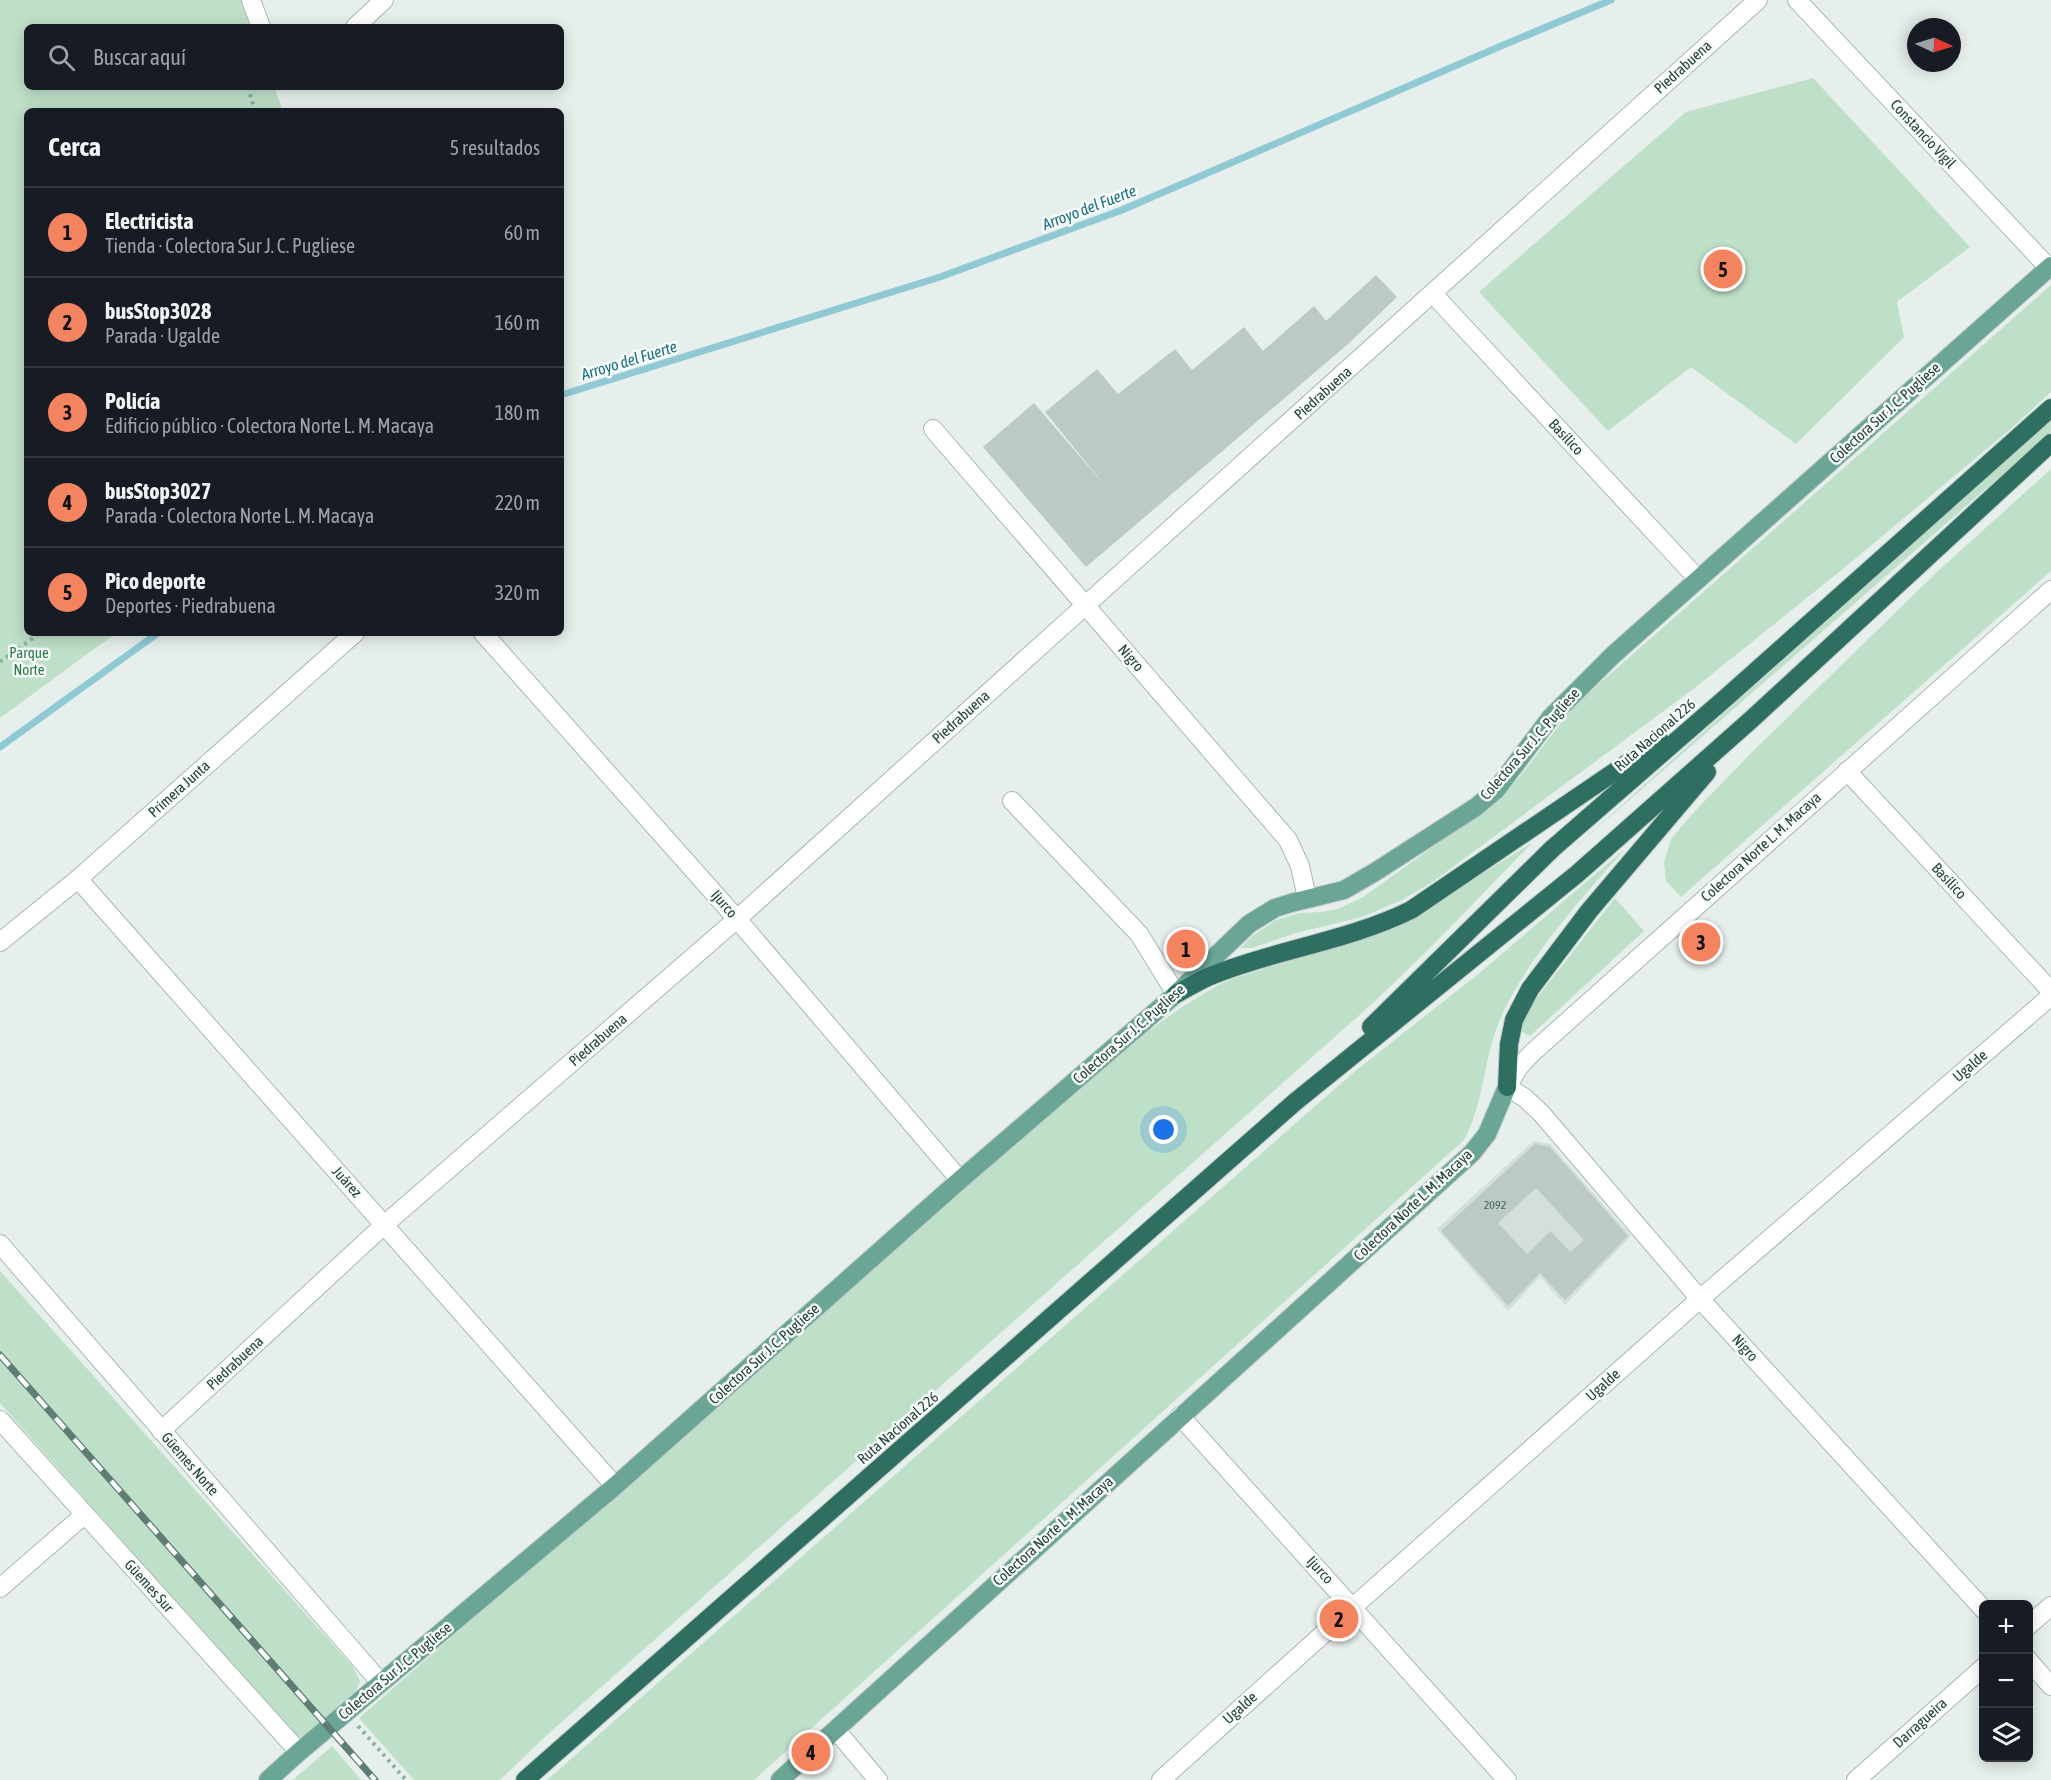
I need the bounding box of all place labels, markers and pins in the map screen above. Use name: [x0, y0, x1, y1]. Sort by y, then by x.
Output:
pin: 5: [1704, 246, 1742, 292]
pin: 3: [1682, 920, 1720, 964]
pin: 1: [1166, 926, 1206, 972]
pin: 2: [1320, 1596, 1358, 1642]
pin: 4: [792, 1730, 830, 1774]

